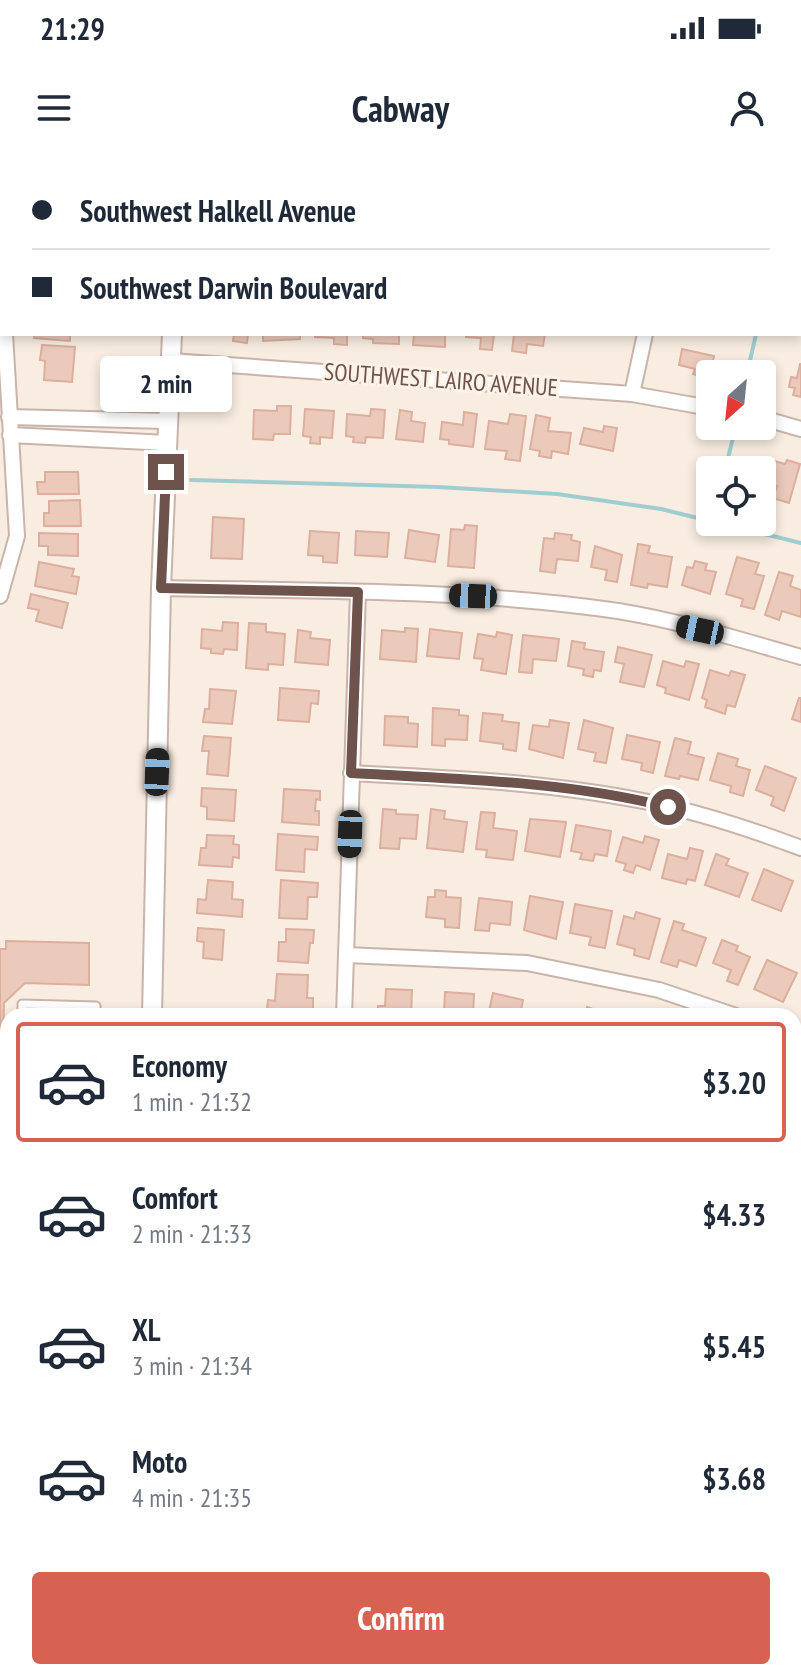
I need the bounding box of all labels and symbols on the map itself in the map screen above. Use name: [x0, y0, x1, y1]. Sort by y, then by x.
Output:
callout: 2 min: [100, 356, 232, 412]
street label: SOUTHWEST LAIRO AVENUE: [323, 356, 559, 403]
north arrow: [696, 360, 776, 440]
route end: [148, 454, 184, 490]
car: [449, 583, 497, 609]
car: [674, 613, 726, 647]
car: [144, 748, 170, 796]
route start: [650, 789, 686, 825]
car: [337, 810, 363, 858]

